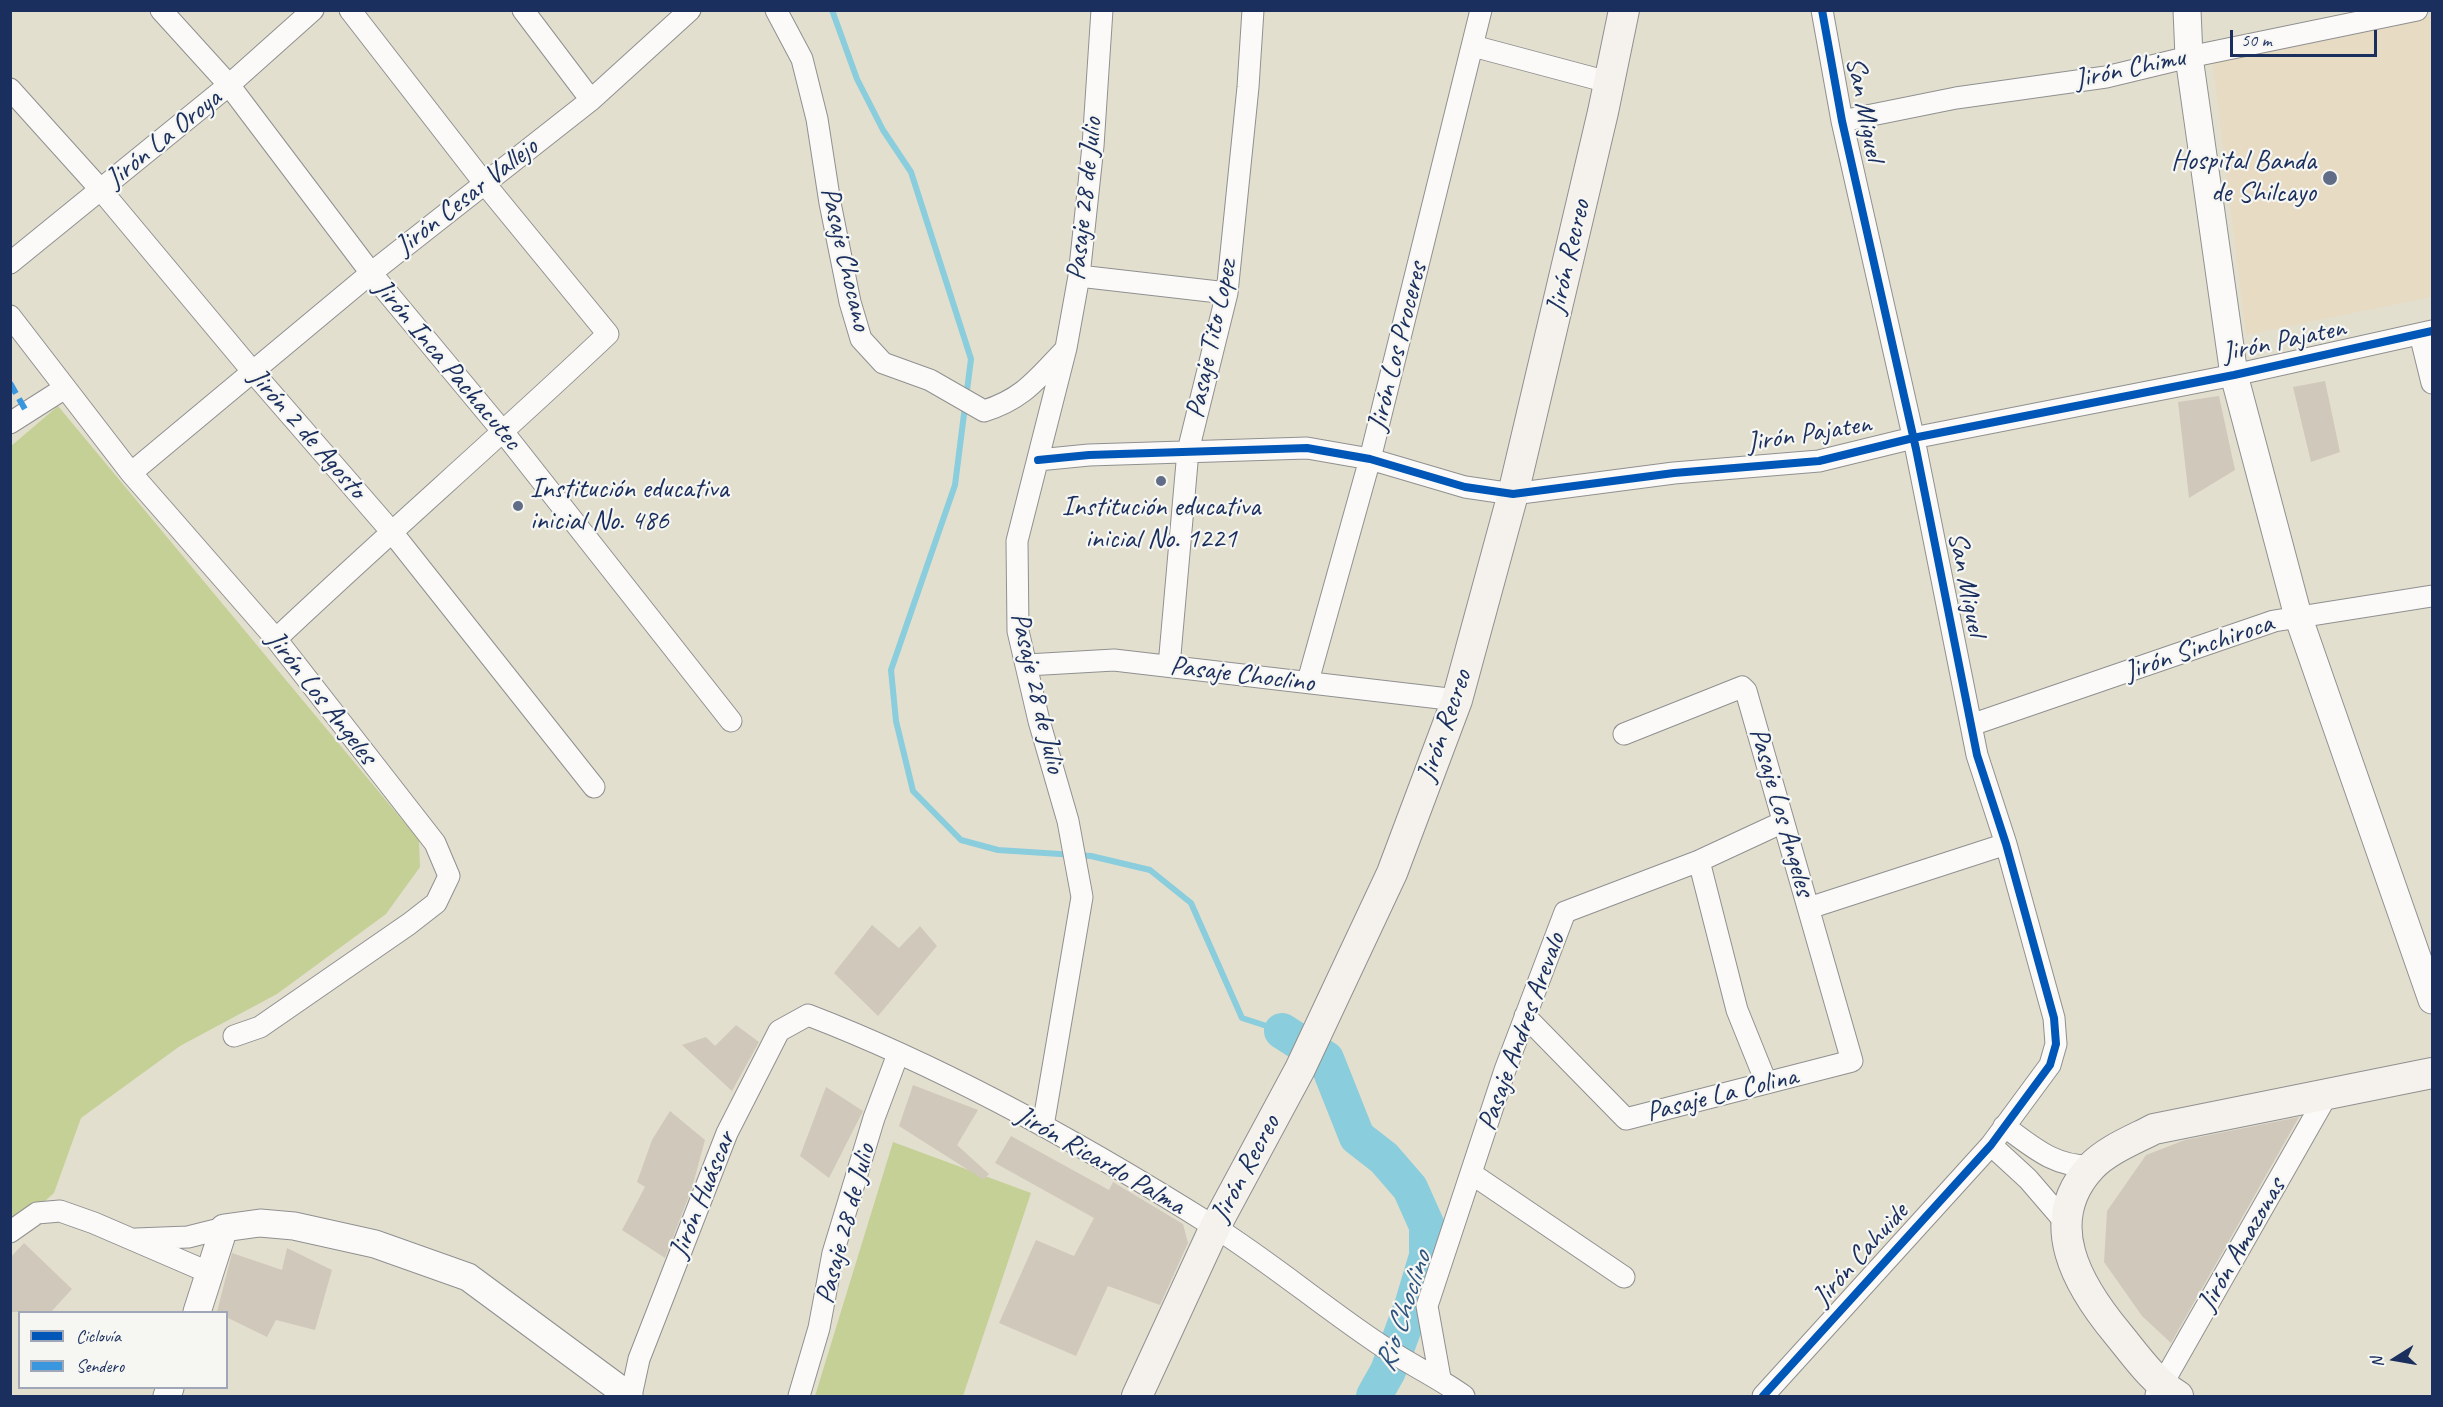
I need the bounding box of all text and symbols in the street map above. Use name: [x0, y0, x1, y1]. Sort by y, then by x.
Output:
scale bar: [2233, 18, 2380, 56]
text: 50 m: [2241, 29, 2272, 51]
street label: Jirón Chimu: [2072, 41, 2188, 97]
street label: San Miguel: [1838, 54, 1890, 164]
street label: Jirón La Oroya: [99, 82, 229, 196]
street label: Pasaje 28 de Julio: [1060, 116, 1110, 282]
street label: Jirón Cesar Vallejo: [389, 131, 545, 263]
place label: Hospital Banda de Shilcayo: [2171, 145, 2316, 211]
marker: Hospital Banda de Shilcayo: [2321, 169, 2339, 187]
street label: Pasaje Chocano: [812, 184, 878, 334]
street label: Jirón Recreo: [1540, 197, 1598, 317]
street label: Pasaje Tito Lopez: [1179, 257, 1245, 421]
street label: Jirón Los Proceres: [1361, 259, 1435, 435]
street label: Jirón Inca Pachacutec: [366, 273, 528, 457]
street label: Jirón Pajaten: [2219, 312, 2349, 370]
street label: Jirón 2 de Agosto: [241, 362, 373, 506]
street label: Jirón Pajaten: [1744, 408, 1874, 460]
place label: Institución educativa inicial No. 486: [530, 473, 729, 539]
marker: Institución educativa inicial No. 1221: [1154, 474, 1168, 488]
place label: Institución educativa inicial No. 1221: [1062, 491, 1260, 557]
marker: Institución educativa inicial No. 486: [511, 499, 525, 513]
street label: San Miguel: [1940, 529, 1992, 639]
street label: Jirón Sinchiroca: [2120, 607, 2278, 689]
street label: Pasaje 28 de Julio: [1002, 609, 1072, 777]
street label: Jirón Los Angeles: [258, 624, 384, 772]
street label: Pasaje Choclino: [1168, 649, 1316, 701]
street label: Jirón Recreo: [1410, 666, 1480, 786]
street label: Pasaje Los Angeles: [1741, 724, 1821, 900]
street label: Pasaje Andres Arevalo: [1471, 929, 1573, 1135]
street label: Pasaje La Colina: [1643, 1060, 1801, 1130]
street label: Jirón Ricardo Palma: [1009, 1099, 1191, 1223]
street label: Jirón Recreo: [1204, 1110, 1288, 1228]
street label: Jirón Huáscar: [662, 1127, 744, 1263]
street label: Pasaje 28 de Julio: [809, 1141, 883, 1307]
street label: Jirón Amazonas: [2191, 1173, 2293, 1317]
street label: Jirón Cahuide: [1806, 1196, 1916, 1314]
water label: Rio Choclino: [1368, 1248, 1440, 1376]
legend: [18, 1311, 228, 1389]
text: Ciclovía: [76, 1325, 121, 1347]
north arrow: [2365, 1329, 2425, 1389]
text: Sendero: [76, 1355, 124, 1377]
text: N: [2367, 1356, 2388, 1369]

